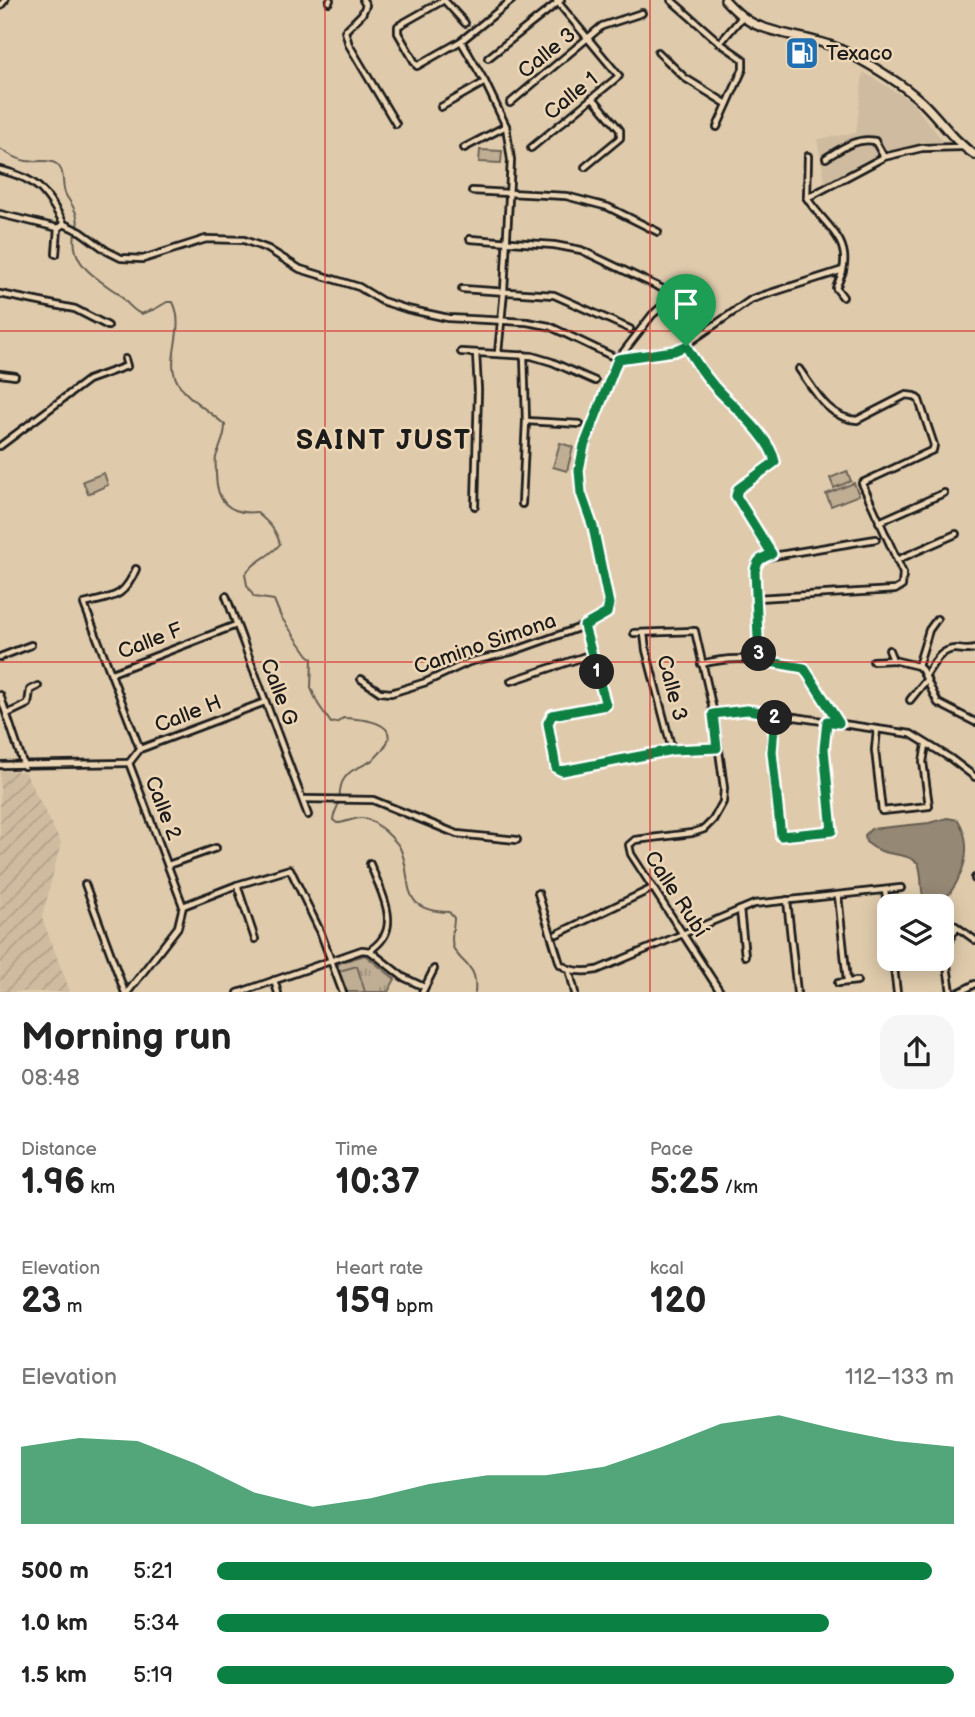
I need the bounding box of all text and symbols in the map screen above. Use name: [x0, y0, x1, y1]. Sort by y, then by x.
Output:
street label: Calle 3: [513, 22, 581, 84]
fuel station icon: Texaco: [783, 34, 821, 72]
place label: Texaco: [826, 41, 893, 66]
street label: Calle 1: [539, 67, 603, 125]
pin: [656, 274, 716, 346]
icon: arrive: [667, 285, 705, 323]
district label: SAINT JUST: [296, 424, 472, 457]
street label: Camino Simona: [411, 608, 559, 680]
street label: Calle F: [114, 617, 186, 665]
pin: 3: [742, 636, 776, 672]
text: 3: [753, 642, 764, 665]
street label: Calle 3: [651, 652, 693, 724]
pin: 1: [580, 654, 614, 690]
street label: Calle G: [255, 655, 303, 729]
text: 1: [593, 660, 601, 683]
street label: Calle H: [151, 690, 225, 738]
pin: 2: [758, 700, 792, 736]
text: 2: [769, 706, 780, 729]
street label: Calle 2: [139, 772, 187, 844]
street label: Calle Rubí: [639, 846, 714, 943]
map controls: [877, 894, 954, 971]
button: layers: [877, 894, 954, 971]
text: Morning run: [21, 1015, 232, 1060]
button: share: [880, 1015, 954, 1089]
text: 08:48: [21, 1064, 80, 1092]
text: Distance: [21, 1138, 97, 1161]
text: Time: [335, 1138, 377, 1161]
text: Pace: [650, 1138, 693, 1161]
text: 1.96: [21, 1161, 85, 1204]
text: 10:37: [335, 1161, 420, 1204]
text: 5:25: [650, 1161, 719, 1204]
text: km: [85, 1176, 115, 1199]
text: /km: [719, 1176, 758, 1199]
text: Elevation: [21, 1257, 100, 1280]
text: Heart rate: [335, 1257, 423, 1280]
text: kcal: [650, 1257, 684, 1280]
text: 23: [21, 1280, 62, 1323]
text: 159: [335, 1280, 391, 1323]
text: 120: [650, 1280, 707, 1323]
text: m: [62, 1295, 82, 1318]
text: bpm: [391, 1295, 433, 1318]
text: Elevation: [21, 1363, 117, 1391]
text: 112–133 m: [845, 1363, 954, 1391]
text: 500 m: [21, 1557, 89, 1585]
text: 5:21: [133, 1557, 173, 1585]
text: 1.0 km: [21, 1609, 88, 1637]
text: 5:34: [133, 1609, 179, 1637]
text: 1.5 km: [21, 1661, 87, 1689]
text: 5:19: [133, 1661, 173, 1689]

